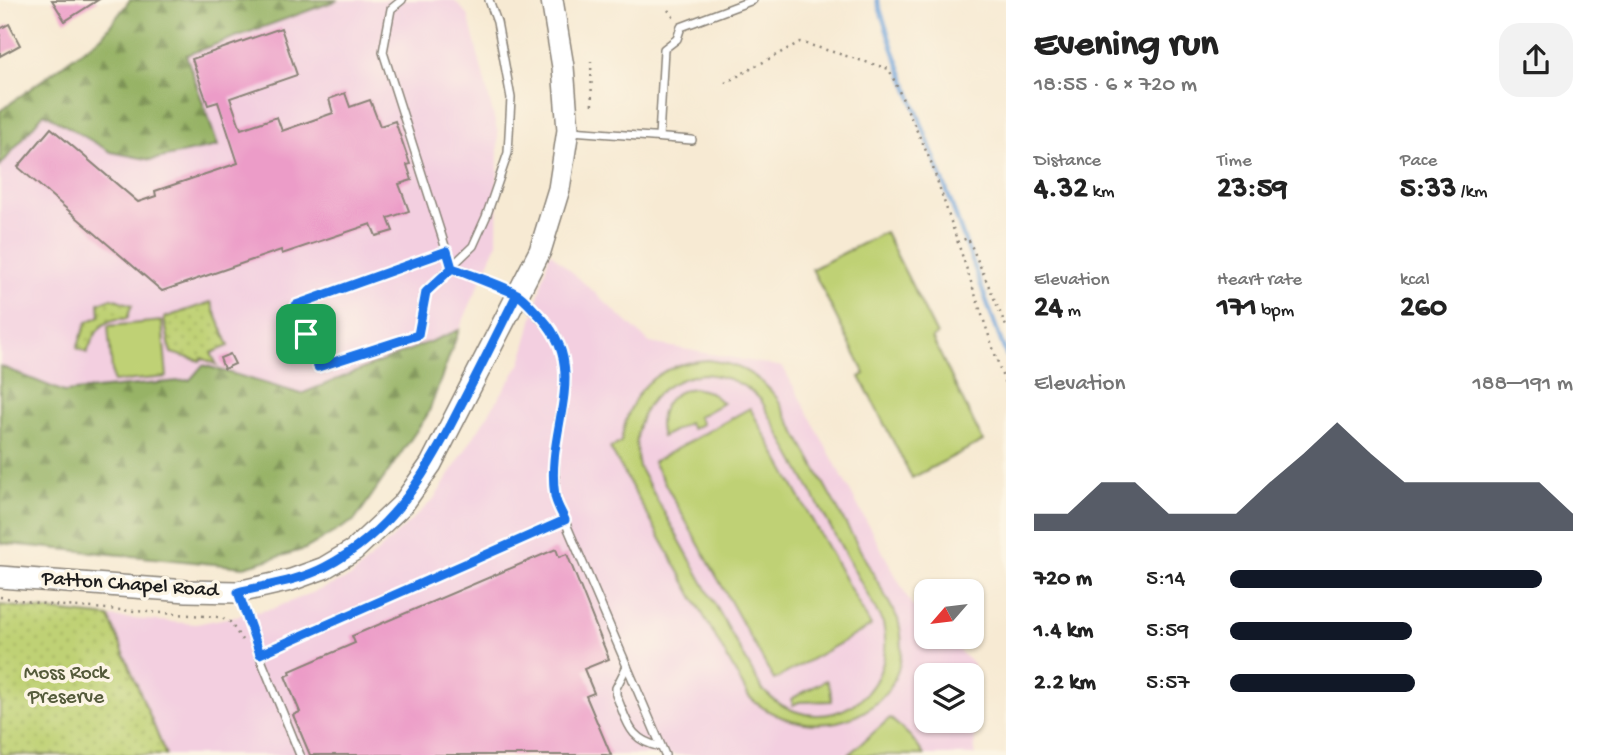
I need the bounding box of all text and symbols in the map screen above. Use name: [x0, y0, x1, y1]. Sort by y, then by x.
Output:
button: share: [1499, 23, 1573, 97]
text: Evening run: [1034, 24, 1218, 68]
text: 18:55 · 6 × 720 m: [1034, 72, 1197, 99]
text: Distance: [1034, 150, 1101, 173]
text: Time: [1217, 150, 1252, 173]
text: Pace: [1400, 150, 1437, 173]
text: 4.32: [1034, 173, 1088, 208]
text: 23:59: [1217, 173, 1288, 208]
text: 5:33: [1400, 173, 1456, 208]
text: km: [1088, 181, 1114, 204]
text: /km: [1456, 181, 1487, 204]
text: Elevation: [1034, 269, 1110, 292]
text: Heart rate: [1217, 269, 1302, 292]
text: kcal: [1400, 269, 1430, 292]
text: 24: [1034, 292, 1063, 327]
text: 171: [1217, 292, 1257, 327]
text: 260: [1400, 292, 1447, 327]
text: m: [1063, 300, 1081, 323]
text: bpm: [1257, 300, 1294, 323]
pin: [276, 304, 336, 364]
icon: arrive: [287, 315, 325, 353]
text: Elevation: [1034, 371, 1125, 398]
text: 188–191 m: [1473, 371, 1573, 398]
text: 720 m: [1034, 566, 1092, 593]
text: 5:14: [1146, 566, 1186, 593]
street label: Patton Chapel Road: [40, 567, 221, 605]
north arrow: [914, 579, 984, 649]
map controls: [914, 579, 984, 733]
text: 1.4 km: [1034, 618, 1093, 645]
text: 5:59: [1146, 618, 1189, 645]
park label: Moss Rock Preserve: [24, 662, 111, 711]
button: layers: [914, 663, 984, 733]
text: 2.2 km: [1034, 670, 1096, 697]
text: 5:57: [1146, 670, 1189, 697]

